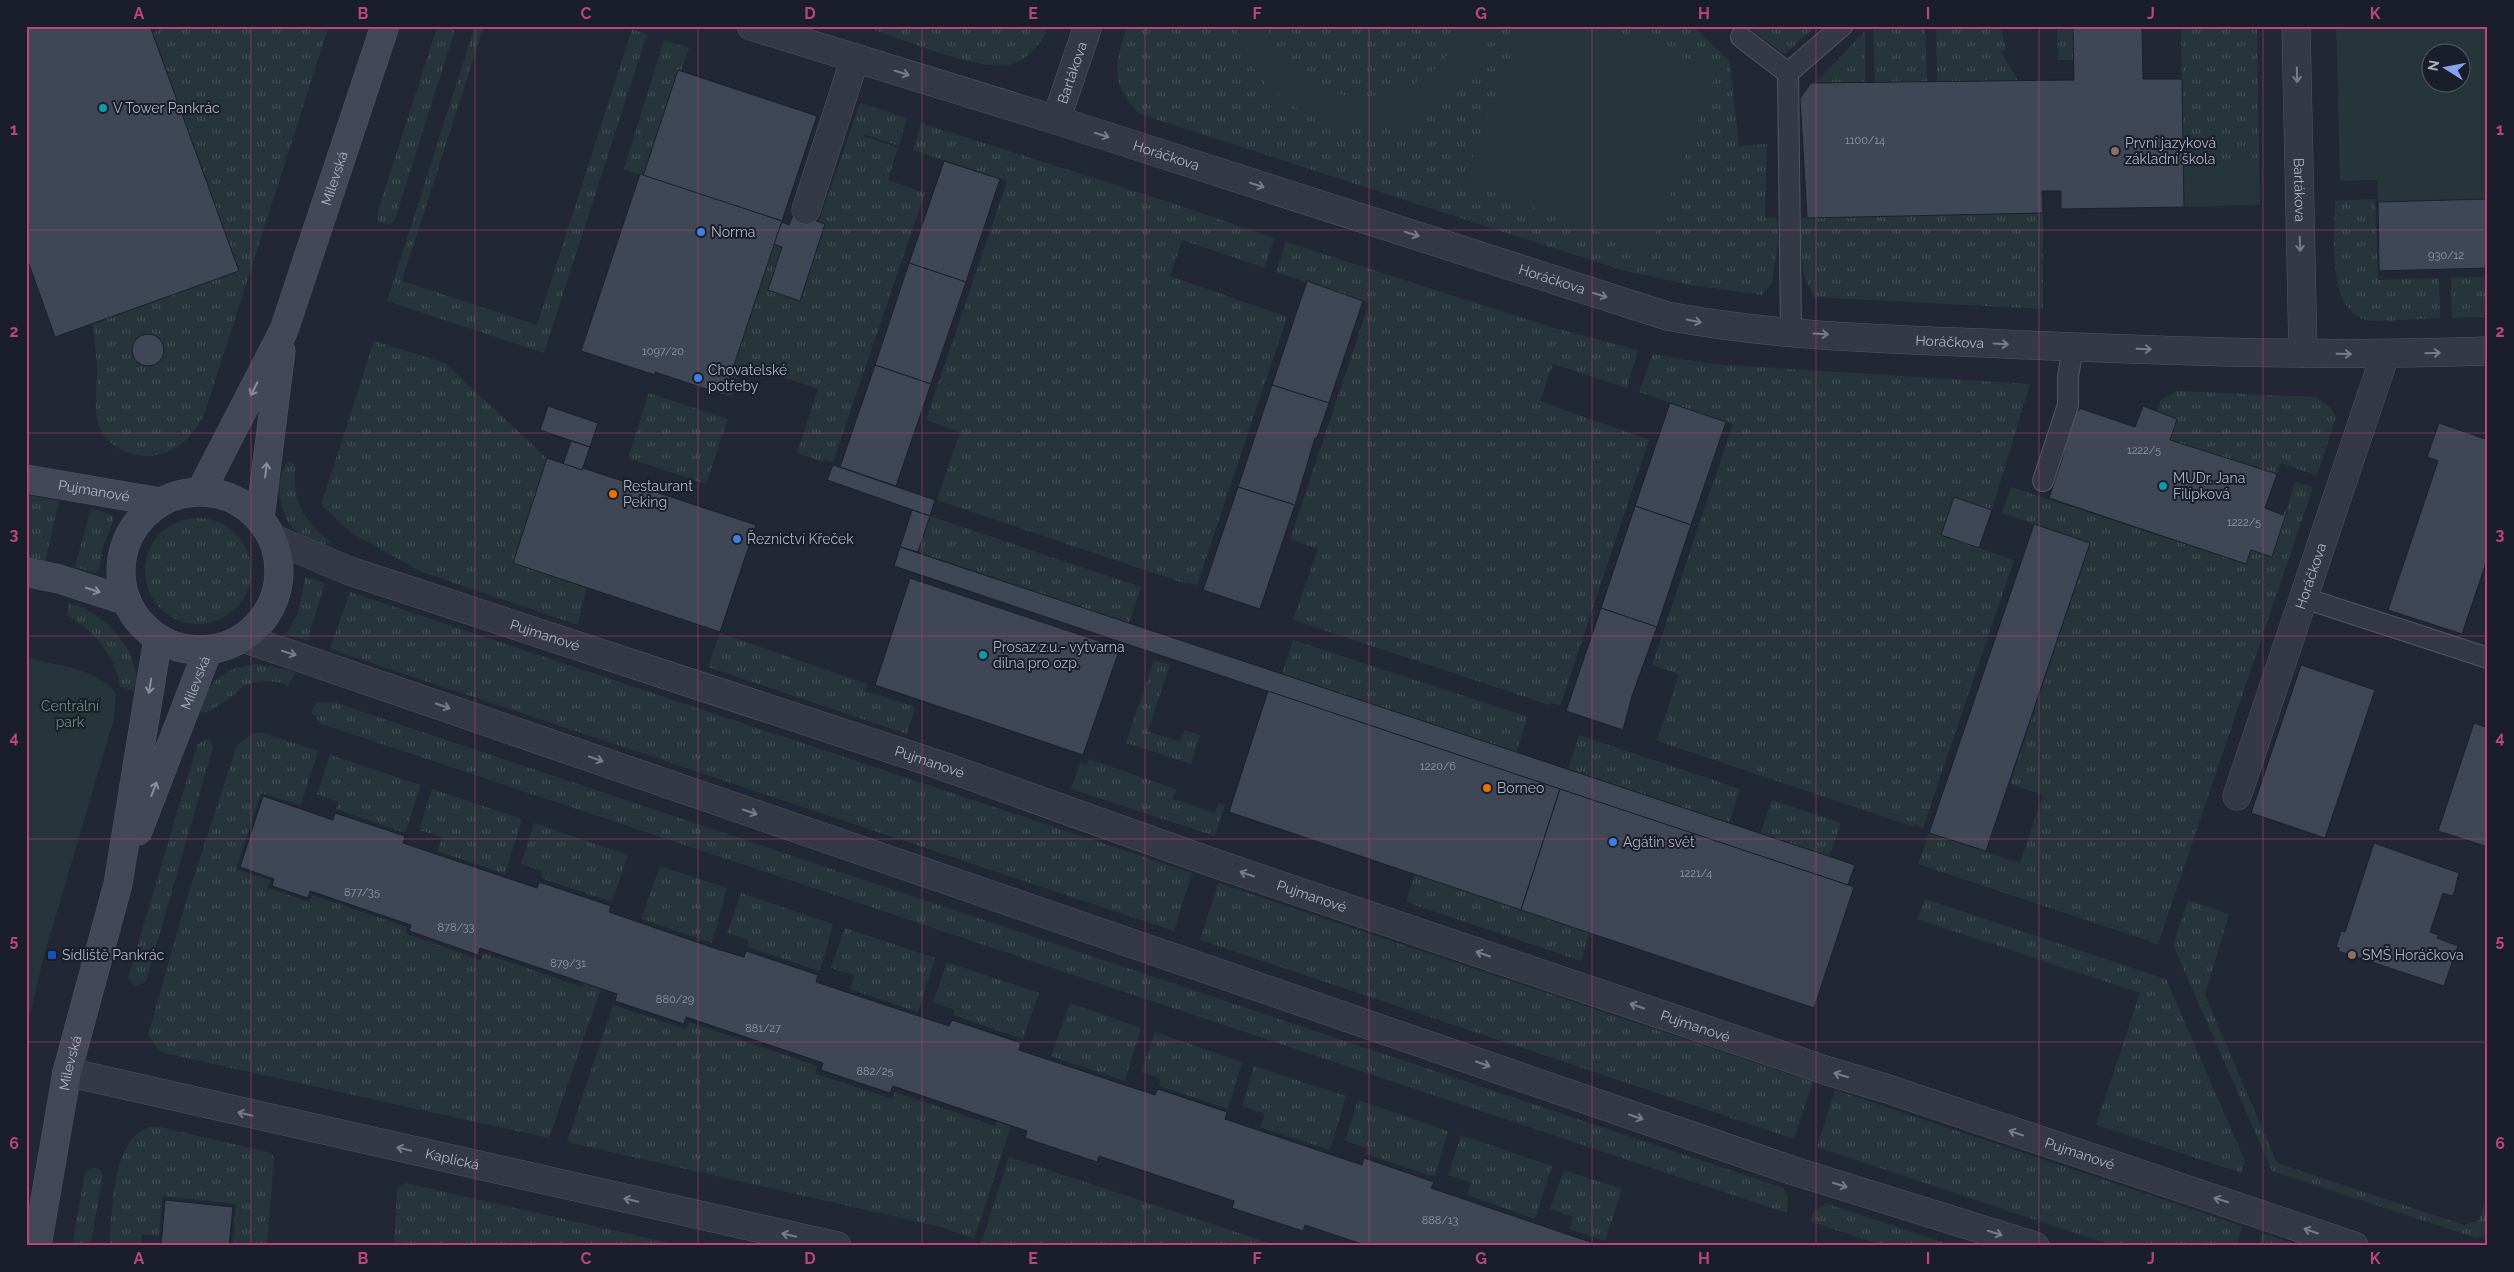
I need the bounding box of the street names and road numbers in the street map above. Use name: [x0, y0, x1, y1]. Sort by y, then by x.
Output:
street label: Bartákova: [1054, 40, 1090, 106]
street label: Horáčkova: [1131, 137, 1202, 174]
street label: Milevská: [318, 149, 351, 208]
street label: Bartákova: [2291, 158, 2308, 222]
street label: Horáčkova: [1517, 261, 1587, 297]
street label: Horáčkova: [1915, 332, 1984, 351]
street label: Pujmanové: [57, 477, 131, 505]
street label: Horáčkova: [2292, 541, 2329, 611]
street label: Pujmanové: [508, 616, 582, 654]
street label: Milevská: [178, 654, 213, 712]
street label: Pujmanové: [893, 743, 967, 781]
street label: Pujmanové: [1275, 877, 1349, 915]
street label: Pujmanové: [1658, 1007, 1732, 1045]
street label: Milevská: [56, 1034, 85, 1092]
street label: Pujmanové: [2043, 1134, 2117, 1173]
street label: Kaplická: [424, 1145, 481, 1173]

